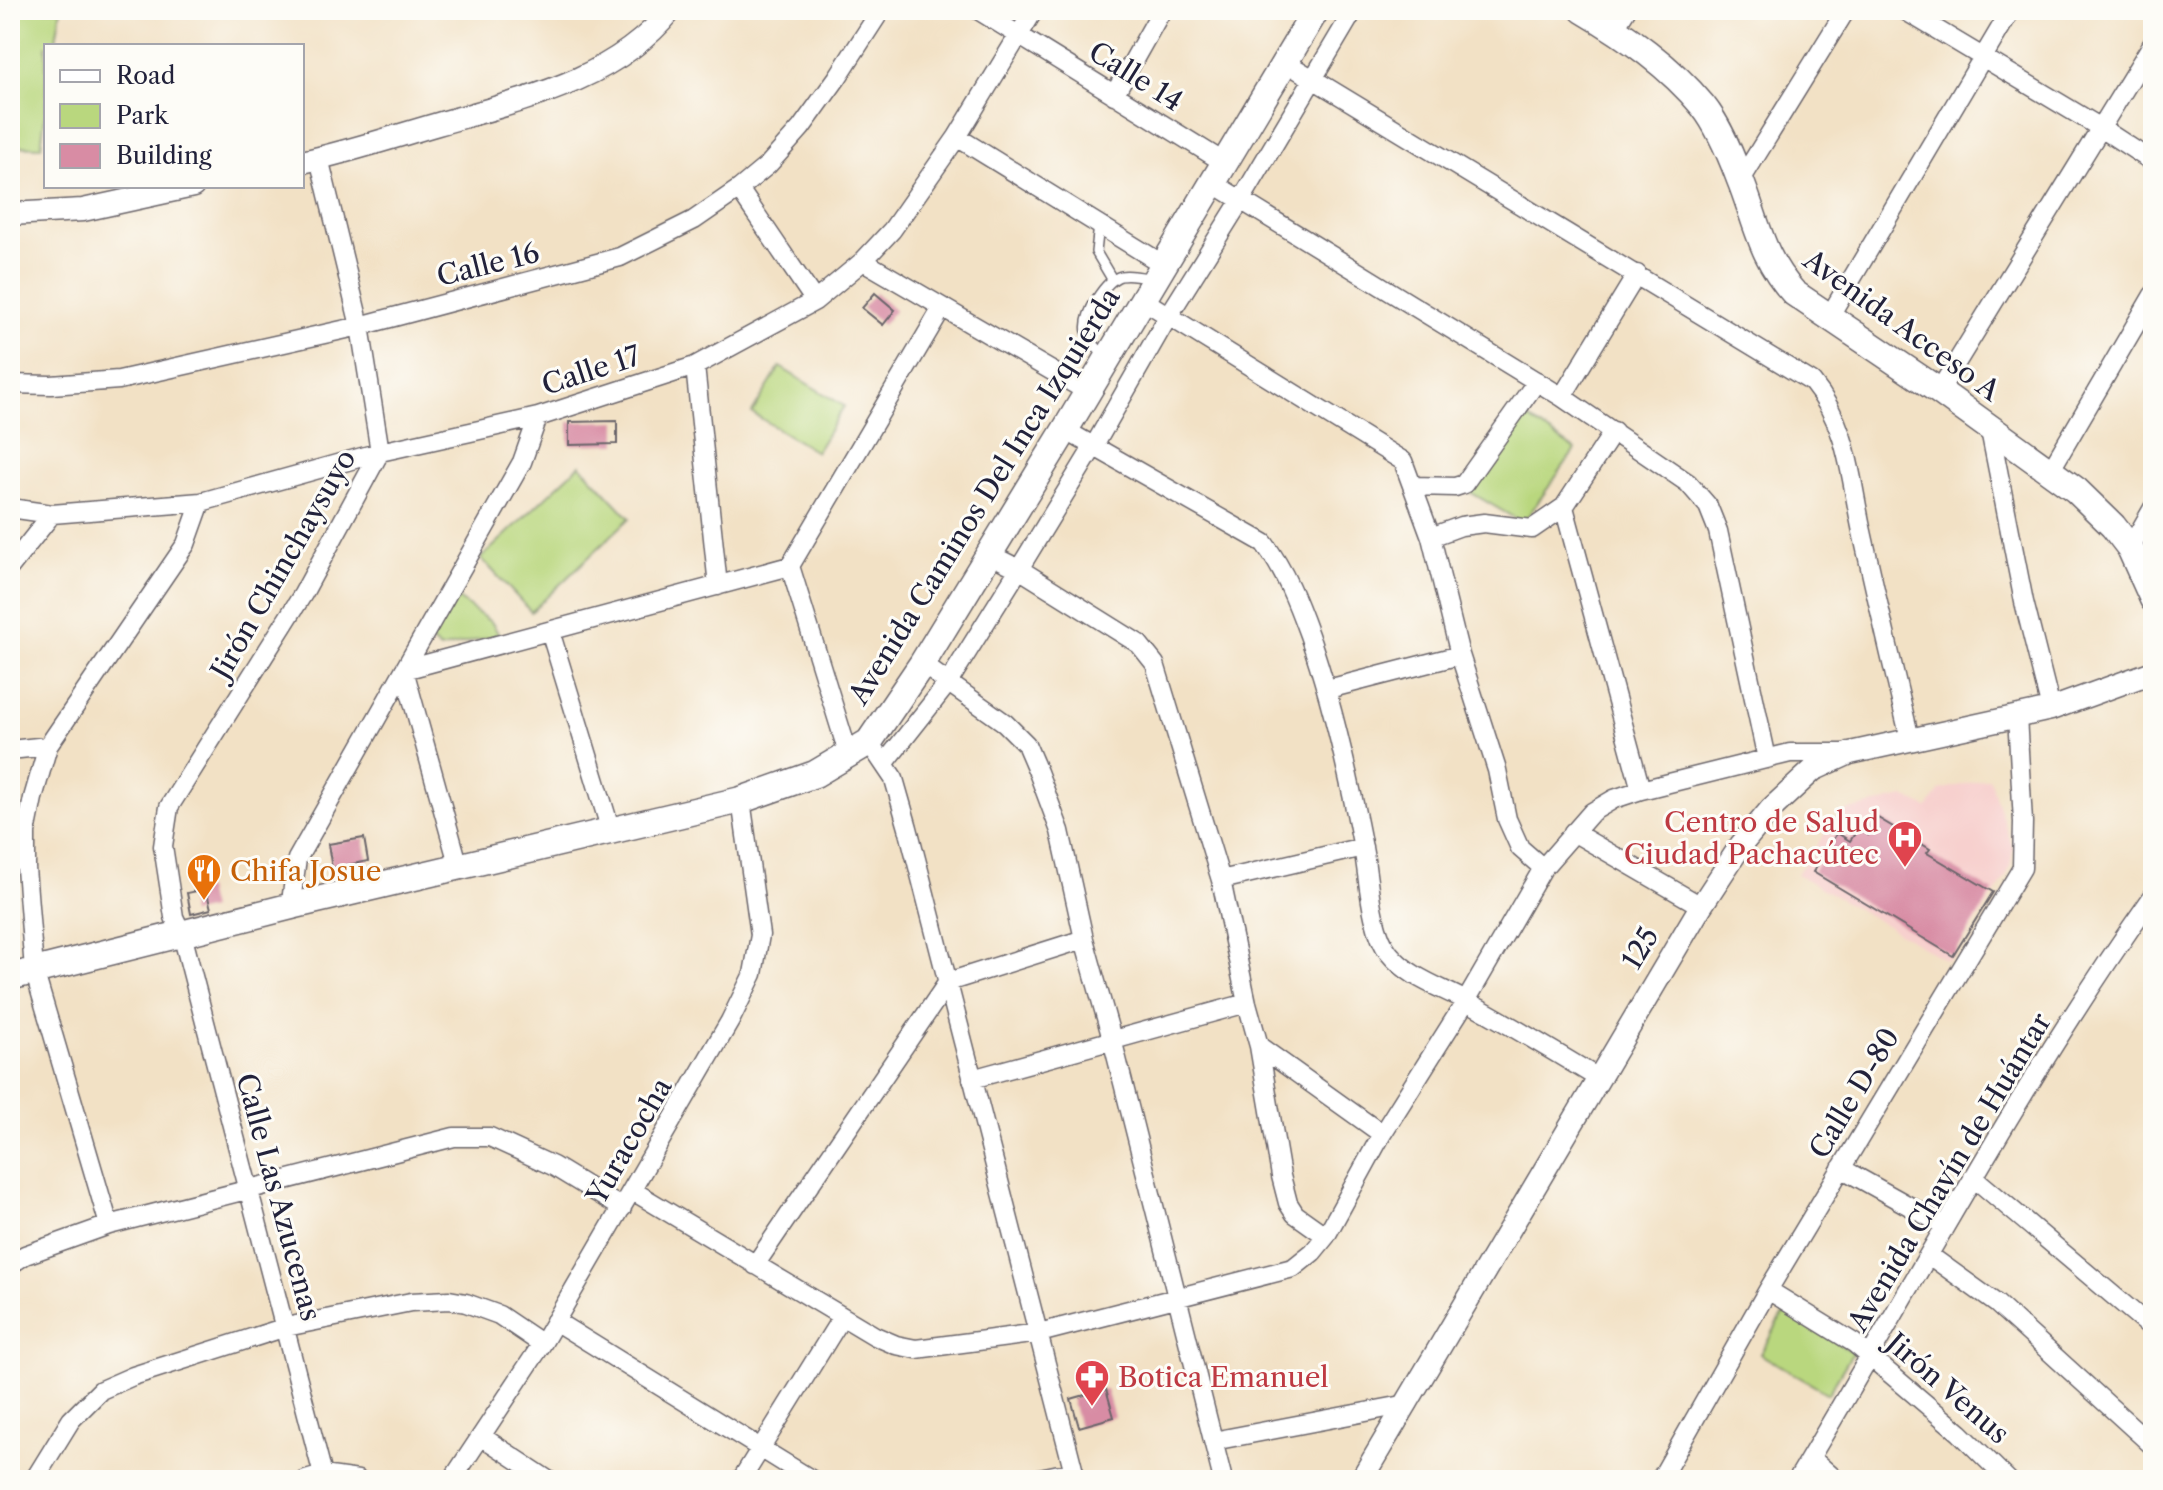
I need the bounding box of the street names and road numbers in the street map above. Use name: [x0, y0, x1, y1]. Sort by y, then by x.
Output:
street label: Calle 14: [1083, 34, 1189, 118]
street label: Calle 16: [433, 235, 543, 293]
street label: Avenida Acceso A: [1796, 242, 2008, 408]
street label: Avenida Caminos Del Inca Izquierda: [841, 281, 1127, 711]
street label: Calle 17: [537, 338, 645, 402]
street label: Jirón Chinchaysuyo: [201, 443, 363, 688]
street label: 125: [1614, 921, 1666, 975]
street label: Avenida Chavín de Huántar: [1840, 1006, 2058, 1338]
street label: Calle D-80: [1802, 1022, 1906, 1164]
street label: Calle Las Azucenas: [230, 1069, 328, 1325]
street label: Yuracocha: [579, 1072, 679, 1211]
street label: Jirón Venus: [1877, 1323, 2016, 1450]

